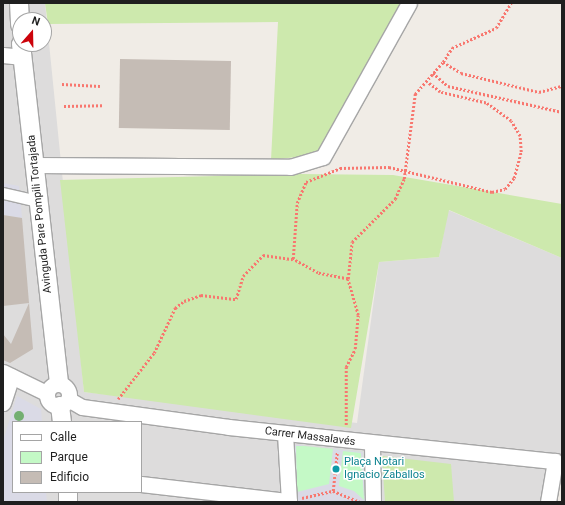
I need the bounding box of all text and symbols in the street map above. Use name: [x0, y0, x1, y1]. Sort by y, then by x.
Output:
north arrow: [12, 12, 52, 52]
text: N: [30, 14, 42, 29]
street label: Avinguda Pare Pompili Tortajada: [25, 134, 55, 294]
legend: [12, 421, 142, 493]
street label: Carrer Massalavés: [264, 425, 356, 449]
text: Calle: [50, 430, 77, 444]
text: Parque: [50, 450, 88, 464]
place label: Plaça Notari Ignacio Zaballos: [344, 456, 425, 482]
marker: Plaça Notari Ignacio Zaballos: [331, 464, 341, 474]
text: Edificio: [50, 470, 89, 484]

